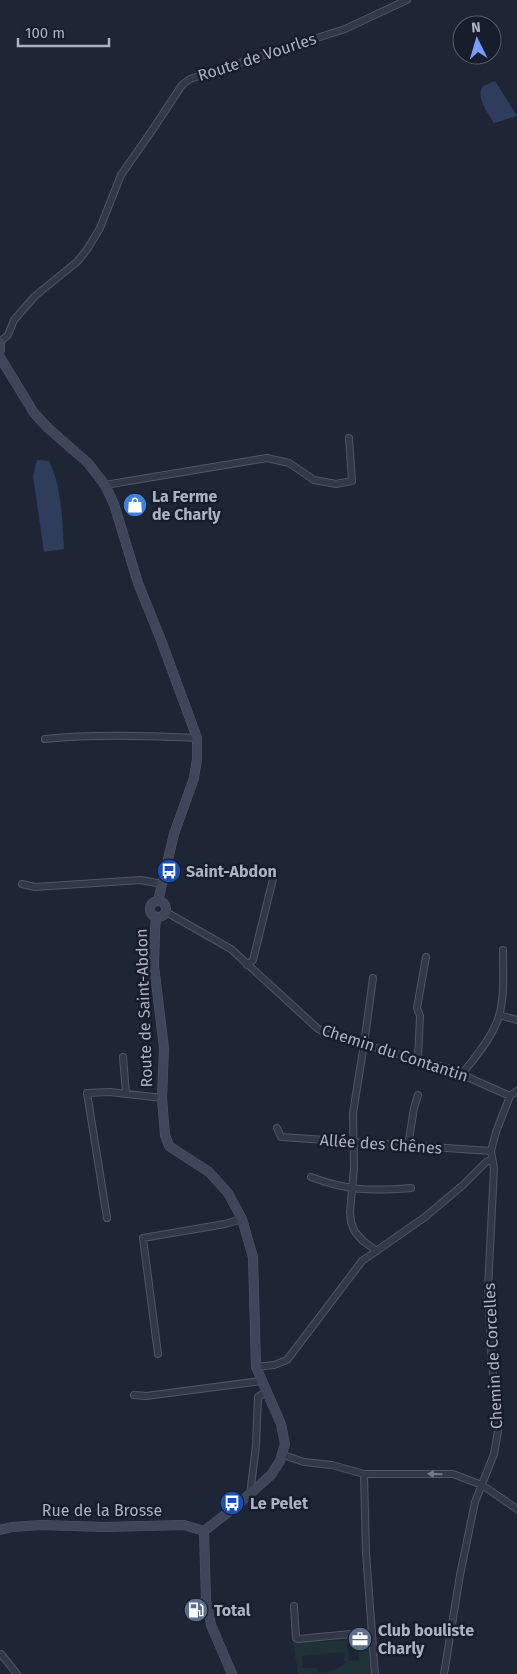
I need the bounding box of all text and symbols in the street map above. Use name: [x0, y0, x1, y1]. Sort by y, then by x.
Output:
scale bar: [18, 15, 109, 47]
north arrow: [452, 15, 502, 65]
text: N: [471, 19, 481, 36]
text: 100 m: [25, 24, 65, 42]
street label: Route de Vourles: [195, 29, 319, 85]
place label: La Ferme de Charly: [152, 487, 221, 524]
shop icon: La Ferme de Charly: [122, 492, 148, 518]
bus stop icon: Saint-Abdon: [156, 858, 182, 884]
place label: Saint-Abdon: [186, 862, 277, 881]
street label: Route de Saint-Abdon: [132, 928, 156, 1088]
street label: Chemin du Contantin: [319, 1020, 471, 1086]
street label: Allée des Chênes: [319, 1130, 443, 1158]
street label: Chemin de Corcelles: [480, 1282, 506, 1430]
one-way arrow: [427, 1469, 443, 1477]
bus stop icon: Le Pelet: [219, 1490, 245, 1516]
place label: Le Pelet: [250, 1494, 309, 1513]
street label: Rue de la Brosse: [42, 1501, 162, 1520]
fuel station icon: Total: [183, 1597, 209, 1623]
place label: Total: [214, 1601, 251, 1620]
place label: Club bouliste Charly: [378, 1621, 474, 1658]
office icon: Club bouliste Charly: [347, 1626, 373, 1652]

